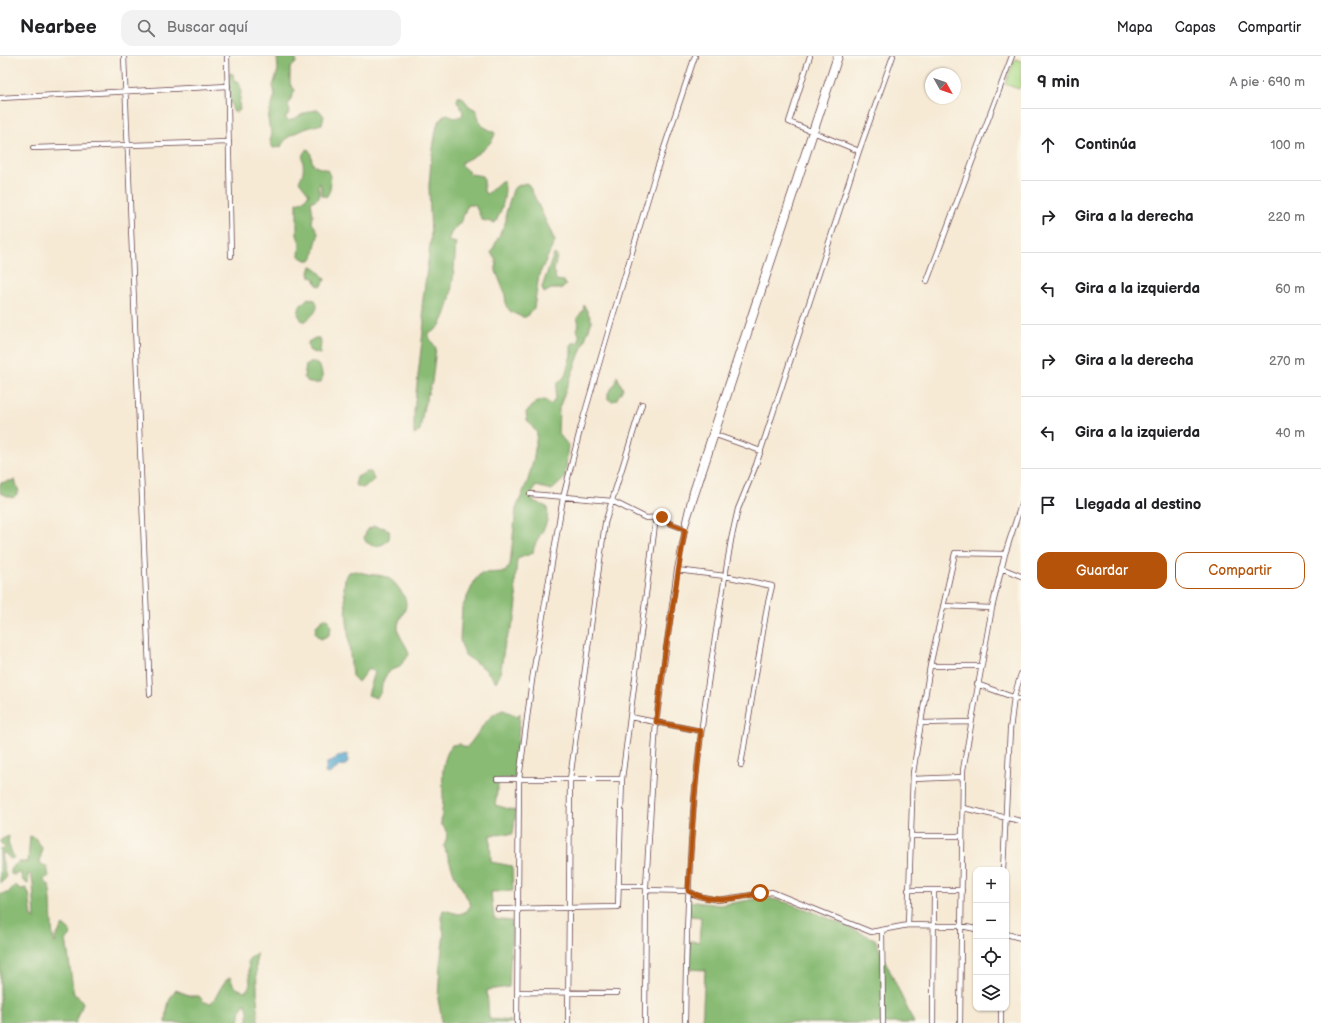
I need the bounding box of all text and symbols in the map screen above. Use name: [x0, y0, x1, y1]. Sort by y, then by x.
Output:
search box: [121, 10, 401, 46]
text: Nearbee: [20, 16, 97, 39]
icon: search: [135, 17, 157, 39]
text: Buscar aquí: [167, 18, 248, 37]
text: Mapa: [1117, 19, 1153, 36]
text: Capas: [1175, 19, 1216, 36]
text: Compartir: [1238, 19, 1301, 36]
north arrow: [925, 68, 961, 104]
text: 9 min: [1037, 72, 1080, 92]
text: A pie · 690 m: [1229, 74, 1305, 90]
icon: ahead: [1037, 134, 1059, 156]
text: Continúa: [1075, 135, 1136, 154]
text: 100 m: [1270, 137, 1305, 153]
icon: right: [1037, 206, 1059, 228]
text: Gira a la derecha: [1075, 207, 1194, 226]
text: 220 m: [1268, 209, 1305, 225]
icon: left: [1037, 278, 1059, 300]
text: Gira a la izquierda: [1075, 279, 1200, 298]
text: 60 m: [1275, 281, 1305, 297]
icon: right: [1037, 350, 1059, 372]
text: Gira a la derecha: [1075, 351, 1194, 370]
text: 270 m: [1269, 353, 1305, 369]
icon: left: [1037, 422, 1059, 444]
text: Gira a la izquierda: [1075, 423, 1200, 442]
text: 40 m: [1275, 425, 1305, 441]
icon: arrive: [1037, 494, 1059, 516]
text: Llegada al destino: [1075, 495, 1201, 514]
route end: [653, 508, 671, 526]
button: Guardar: [1037, 552, 1167, 589]
button: Compartir: [1175, 552, 1305, 589]
map controls: [973, 867, 1009, 1011]
button: +: [973, 867, 1009, 903]
route start: [751, 884, 769, 902]
button: −: [973, 903, 1009, 939]
button: locate: [973, 939, 1009, 975]
button: layers: [973, 975, 1009, 1011]

